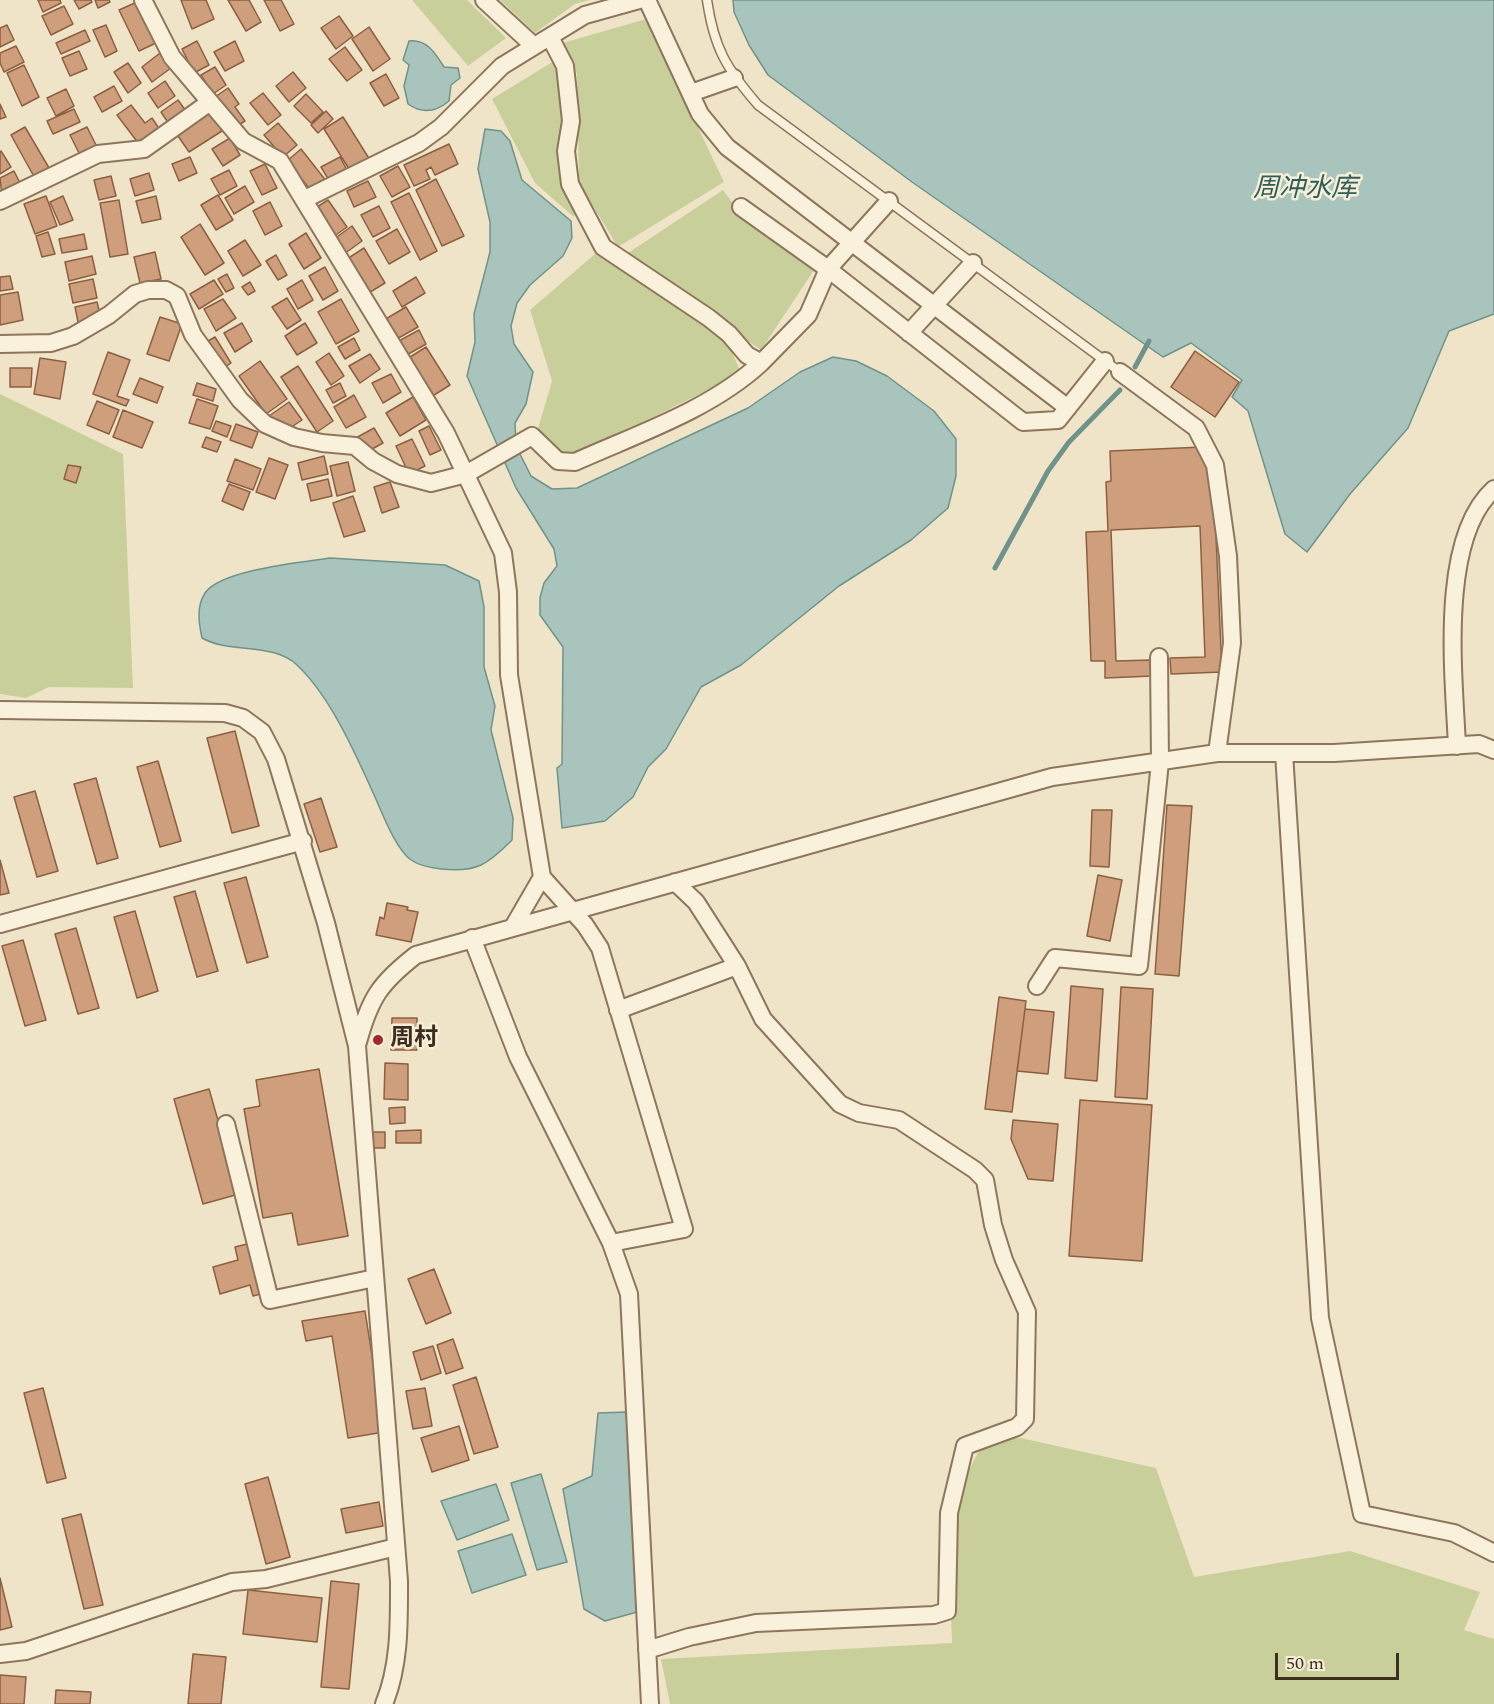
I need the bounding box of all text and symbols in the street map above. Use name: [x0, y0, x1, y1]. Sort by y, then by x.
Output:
water label: 周冲水库: [1253, 175, 1357, 207]
place label: 周村: [390, 1026, 438, 1054]
marker: 周村: [371, 1033, 385, 1047]
scale bar: [1278, 1641, 1402, 1679]
text: 50 m: [1286, 1650, 1324, 1677]

